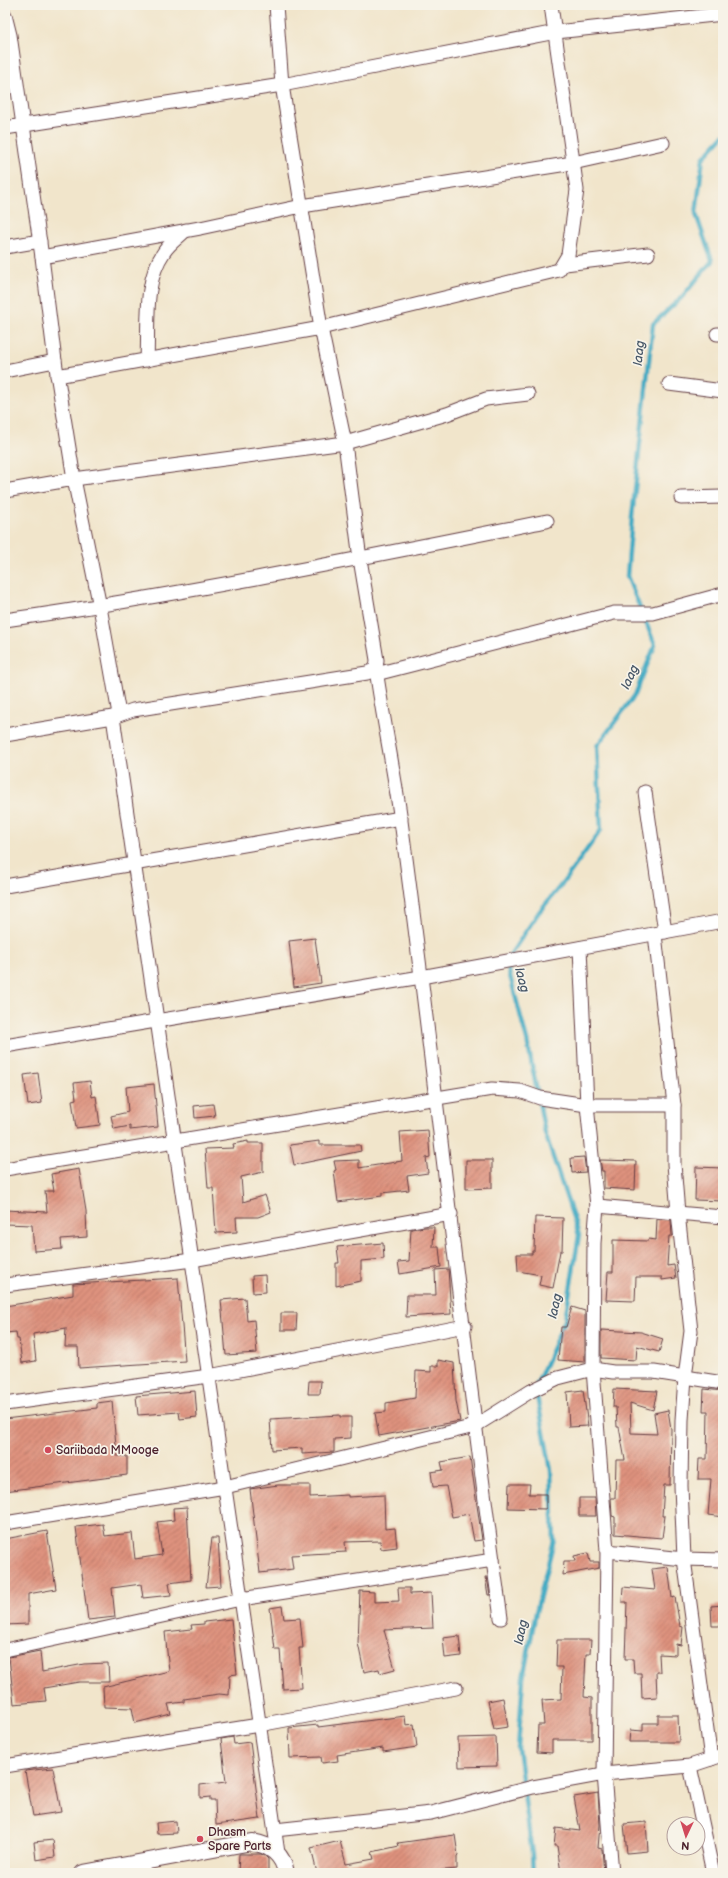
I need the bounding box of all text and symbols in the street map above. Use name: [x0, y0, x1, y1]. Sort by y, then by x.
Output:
water label: laag: [630, 339, 648, 366]
water label: laag: [618, 662, 643, 692]
water label: laag: [511, 966, 533, 995]
water label: laag: [545, 1291, 566, 1320]
place label: Sariibada MMooge: [56, 1443, 159, 1458]
marker: Sariibada MMooge: [43, 1445, 53, 1455]
water label: laag: [511, 1618, 531, 1646]
north arrow: [666, 1816, 706, 1856]
place label: Dhasm Spare Parts: [208, 1825, 271, 1854]
marker: Dhasm Spare Parts: [195, 1834, 205, 1844]
text: N: [681, 1839, 690, 1852]

